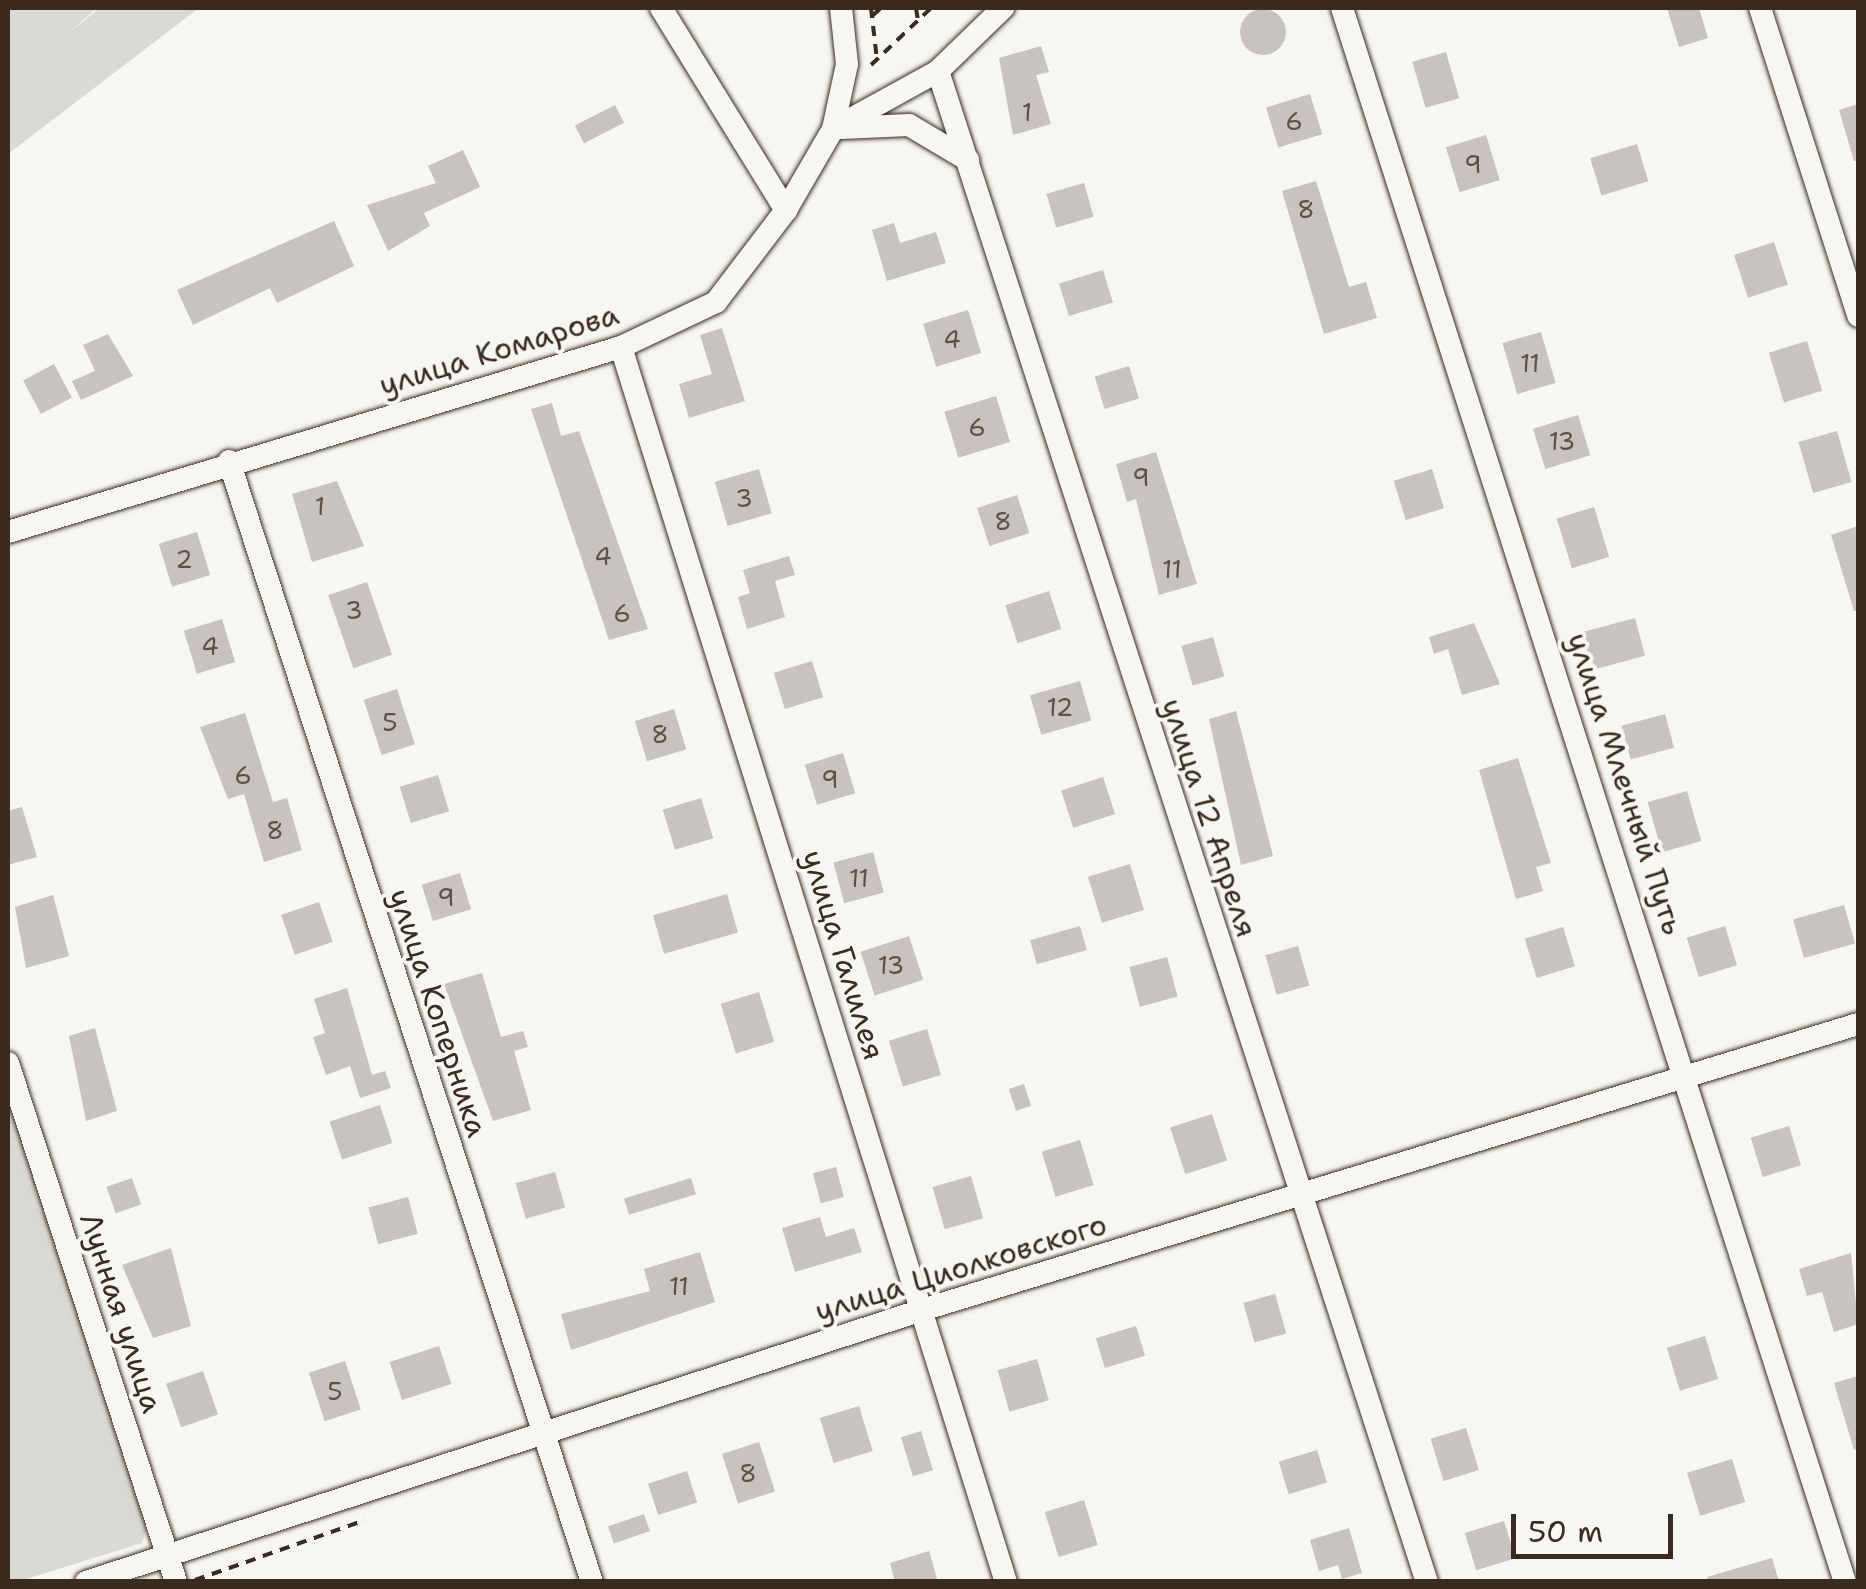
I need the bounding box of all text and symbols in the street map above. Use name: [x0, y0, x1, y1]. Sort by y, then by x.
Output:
house number: 1: [1022, 97, 1032, 127]
house number: 6: [1285, 106, 1303, 136]
house number: 9: [1464, 149, 1482, 179]
house number: 8: [1297, 194, 1315, 224]
street label: улица Комарова: [375, 296, 623, 404]
house number: 4: [943, 324, 961, 354]
house number: 11: [1520, 348, 1540, 378]
house number: 6: [968, 412, 986, 442]
house number: 13: [1549, 426, 1575, 456]
house number: 9: [1132, 462, 1150, 492]
house number: 3: [735, 483, 753, 513]
house number: 1: [315, 491, 325, 521]
house number: 8: [994, 506, 1012, 536]
house number: 4: [594, 541, 612, 571]
house number: 2: [175, 544, 193, 574]
house number: 11: [1162, 554, 1182, 584]
house number: 3: [345, 595, 363, 625]
house number: 6: [613, 598, 631, 628]
street label: улица Млечный Путь: [1559, 628, 1691, 940]
house number: 4: [201, 631, 219, 661]
house number: 12: [1047, 692, 1073, 722]
street label: улица 12 Апреля: [1153, 694, 1265, 942]
house number: 5: [382, 707, 398, 737]
house number: 8: [651, 719, 669, 749]
house number: 6: [234, 760, 252, 790]
house number: 9: [821, 764, 839, 794]
house number: 8: [266, 815, 284, 845]
street label: улица Галилея: [794, 846, 892, 1064]
house number: 11: [849, 863, 869, 893]
house number: 9: [437, 882, 455, 912]
street label: улица Коперника: [381, 884, 495, 1142]
house number: 13: [878, 950, 904, 980]
street label: улица Циолковского: [811, 1206, 1111, 1330]
street label: Лунная улица: [72, 1209, 170, 1417]
house number: 11: [669, 1271, 689, 1301]
house number: 5: [327, 1376, 343, 1406]
house number: 8: [739, 1458, 757, 1488]
scale bar: [1516, 1494, 1678, 1556]
text: 50 m: [1528, 1511, 1603, 1552]

